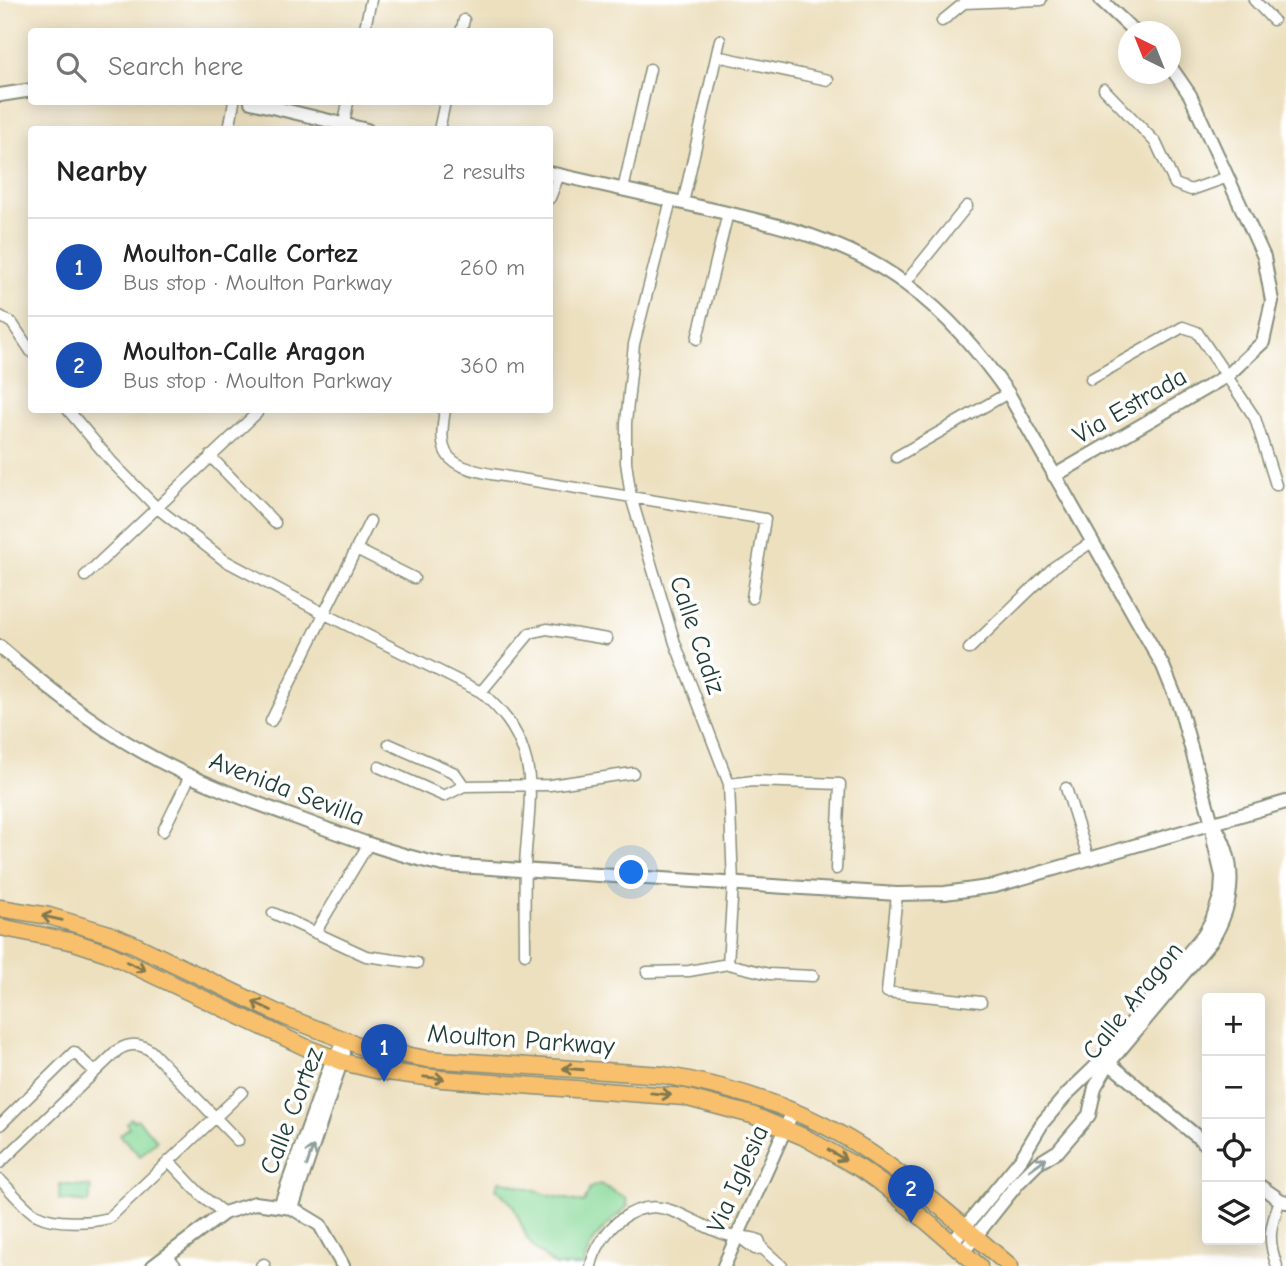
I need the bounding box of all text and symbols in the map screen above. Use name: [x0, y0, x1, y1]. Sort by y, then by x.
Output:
north arrow: [1118, 21, 1181, 84]
search box: [28, 28, 553, 105]
icon: search: [52, 48, 90, 86]
text: Search here: [108, 52, 243, 82]
text: Nearby: [56, 154, 147, 189]
text: 2 results: [443, 158, 525, 185]
text: Moulton-Calle Cortez: [123, 239, 358, 269]
text: 1: [74, 254, 84, 281]
text: 260 m: [460, 254, 525, 281]
text: Bus stop · Moulton Parkway: [123, 269, 392, 296]
text: Moulton-Calle Aragon: [123, 337, 365, 367]
text: 2: [73, 352, 85, 379]
text: 360 m: [460, 352, 525, 379]
street label: Via Estrada: [1068, 361, 1192, 451]
text: Bus stop · Moulton Parkway: [123, 367, 392, 394]
street label: Calle Cadiz: [663, 572, 731, 698]
street label: Avenida Sevilla: [205, 746, 369, 832]
your location: [614, 855, 648, 889]
one-way arrow: [42, 910, 64, 923]
street label: Calle Aragon: [1076, 936, 1190, 1066]
one-way arrow: [124, 960, 146, 973]
map controls: [1202, 993, 1265, 1245]
button: +: [1202, 993, 1265, 1056]
one-way arrow: [252, 998, 273, 1012]
street label: Moulton Parkway: [426, 1018, 616, 1062]
pin: 1: [361, 1024, 407, 1082]
street label: Calle Cortez: [254, 1043, 330, 1179]
button: −: [1202, 1056, 1265, 1119]
one-way arrow: [562, 1062, 585, 1075]
one-way arrow: [422, 1072, 445, 1085]
one-way arrow: [649, 1088, 672, 1101]
button: locate: [1202, 1119, 1265, 1182]
street label: Via Iglesia: [701, 1120, 775, 1238]
one-way arrow: [305, 1145, 317, 1167]
one-way arrow: [826, 1148, 846, 1162]
one-way arrow: [1028, 1157, 1047, 1172]
pin: 2: [888, 1165, 934, 1223]
button: layers: [1202, 1182, 1265, 1245]

